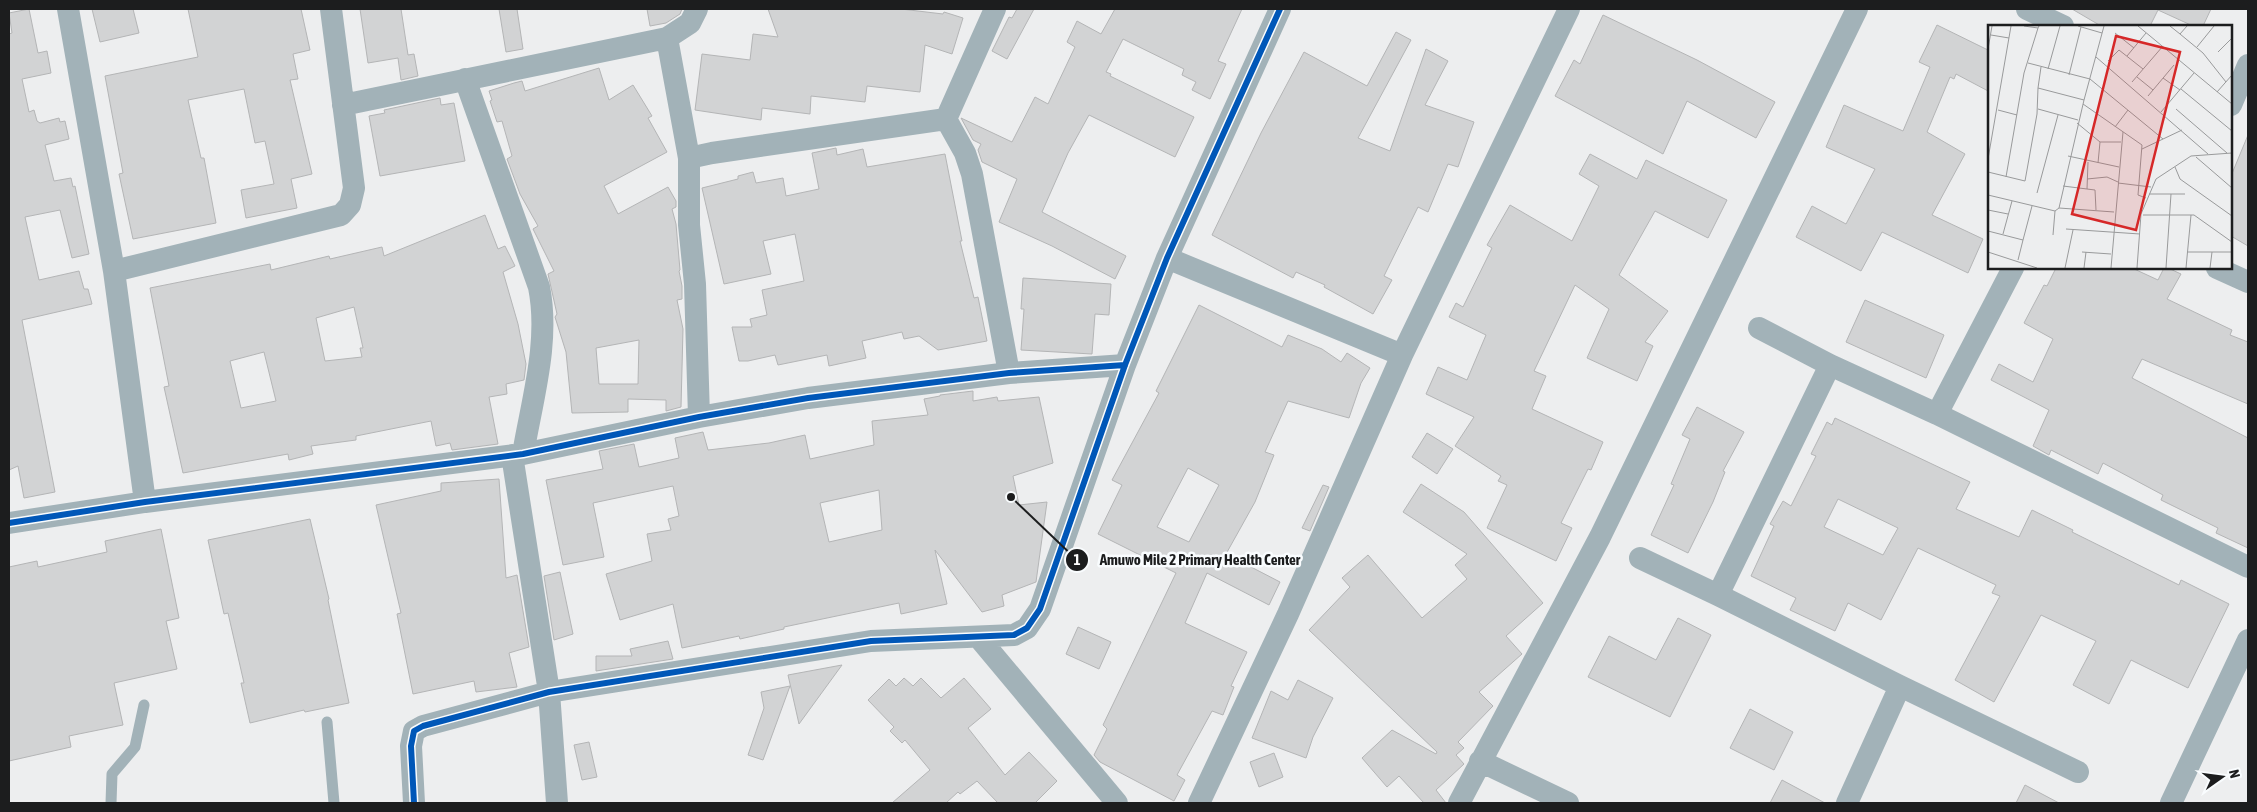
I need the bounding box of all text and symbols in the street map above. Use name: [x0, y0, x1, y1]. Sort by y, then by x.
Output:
inset map: [1988, 25, 2232, 269]
callout: Amuwo Mile 2 Primary Health Center: [1064, 545, 1310, 575]
text: 1: [1073, 551, 1081, 568]
text: Amuwo Mile 2 Primary Health Center: [1099, 551, 1301, 568]
north arrow: [2197, 752, 2247, 802]
text: N: [2226, 768, 2243, 780]

